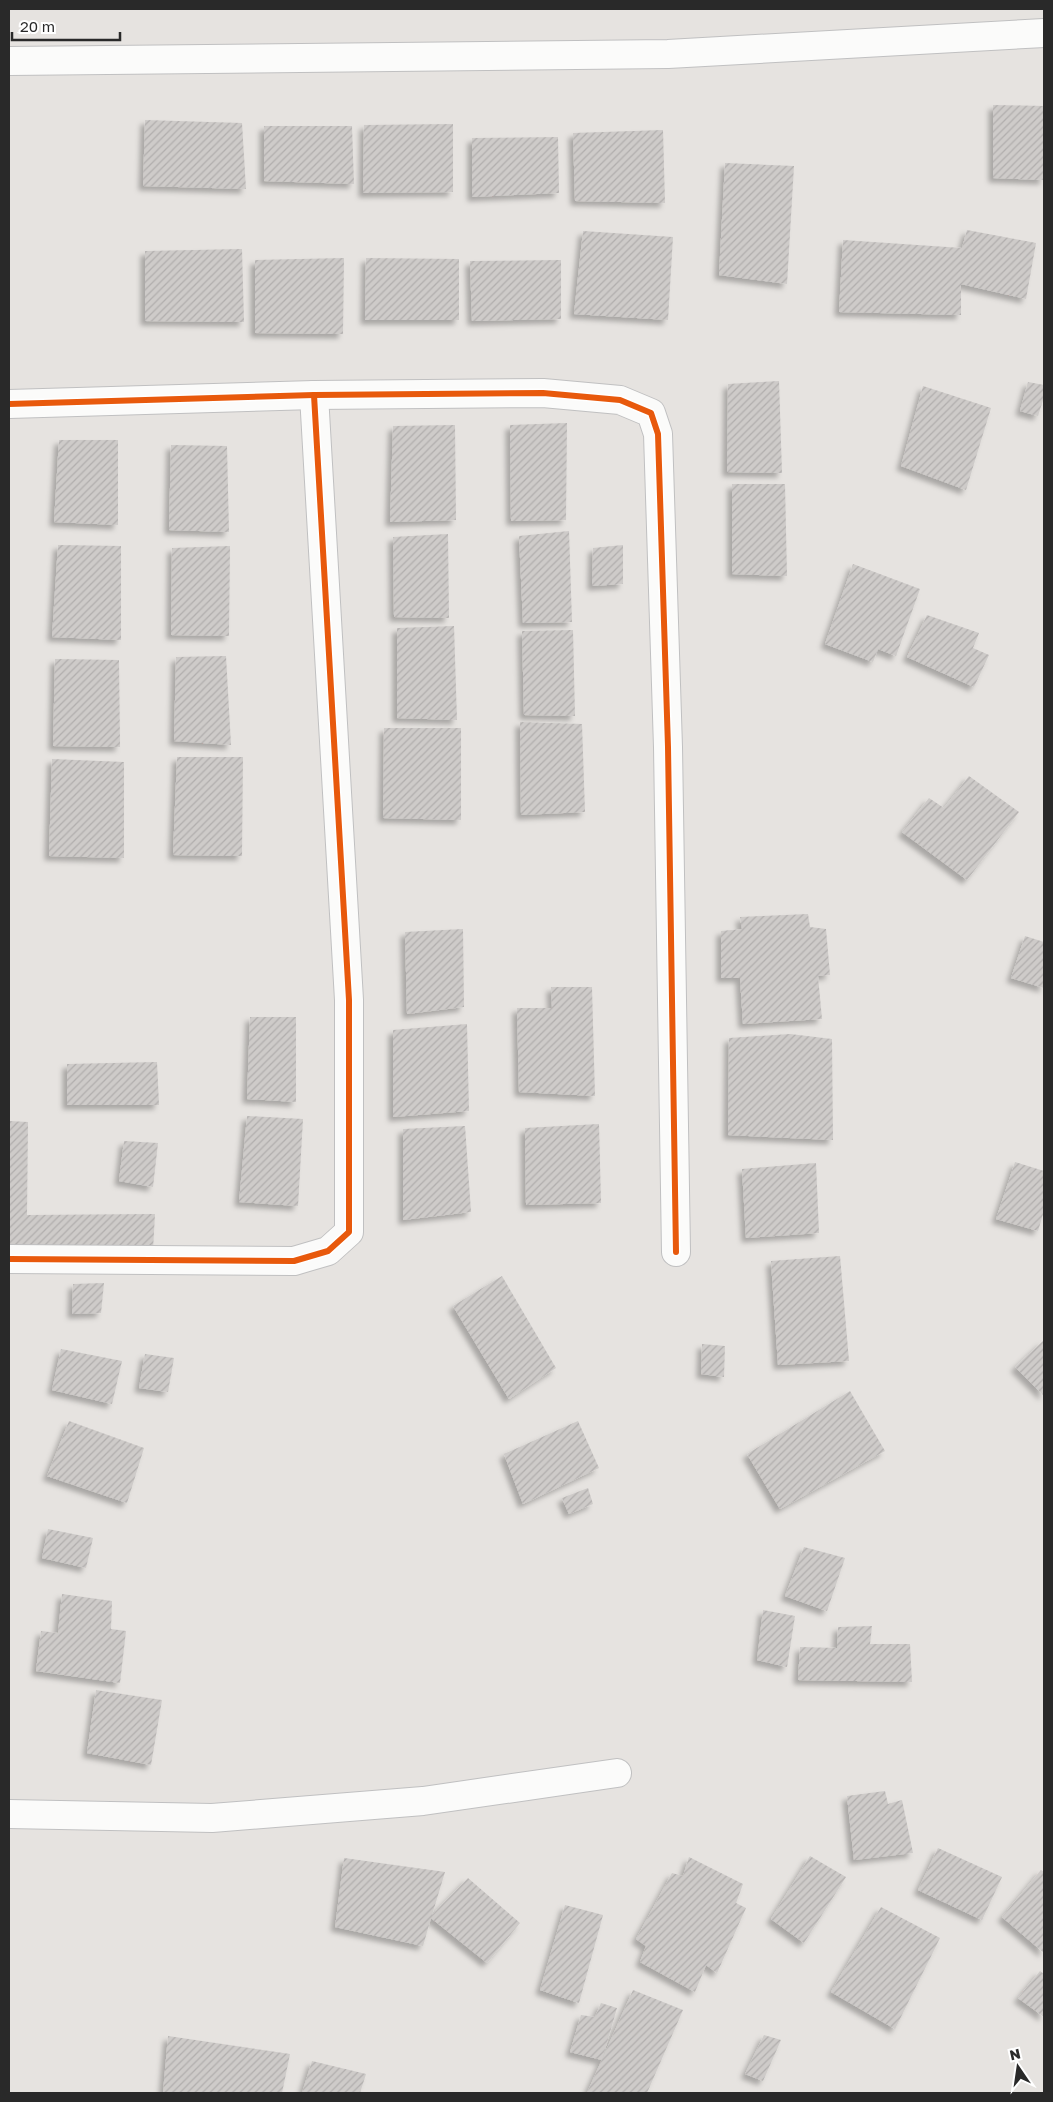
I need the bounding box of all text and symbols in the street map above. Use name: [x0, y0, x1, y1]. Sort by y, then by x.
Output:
scale bar: [12, 10, 120, 42]
text: 20 m: [20, 17, 55, 35]
north arrow: [993, 2042, 1043, 2092]
text: N: [1008, 2044, 1022, 2063]

